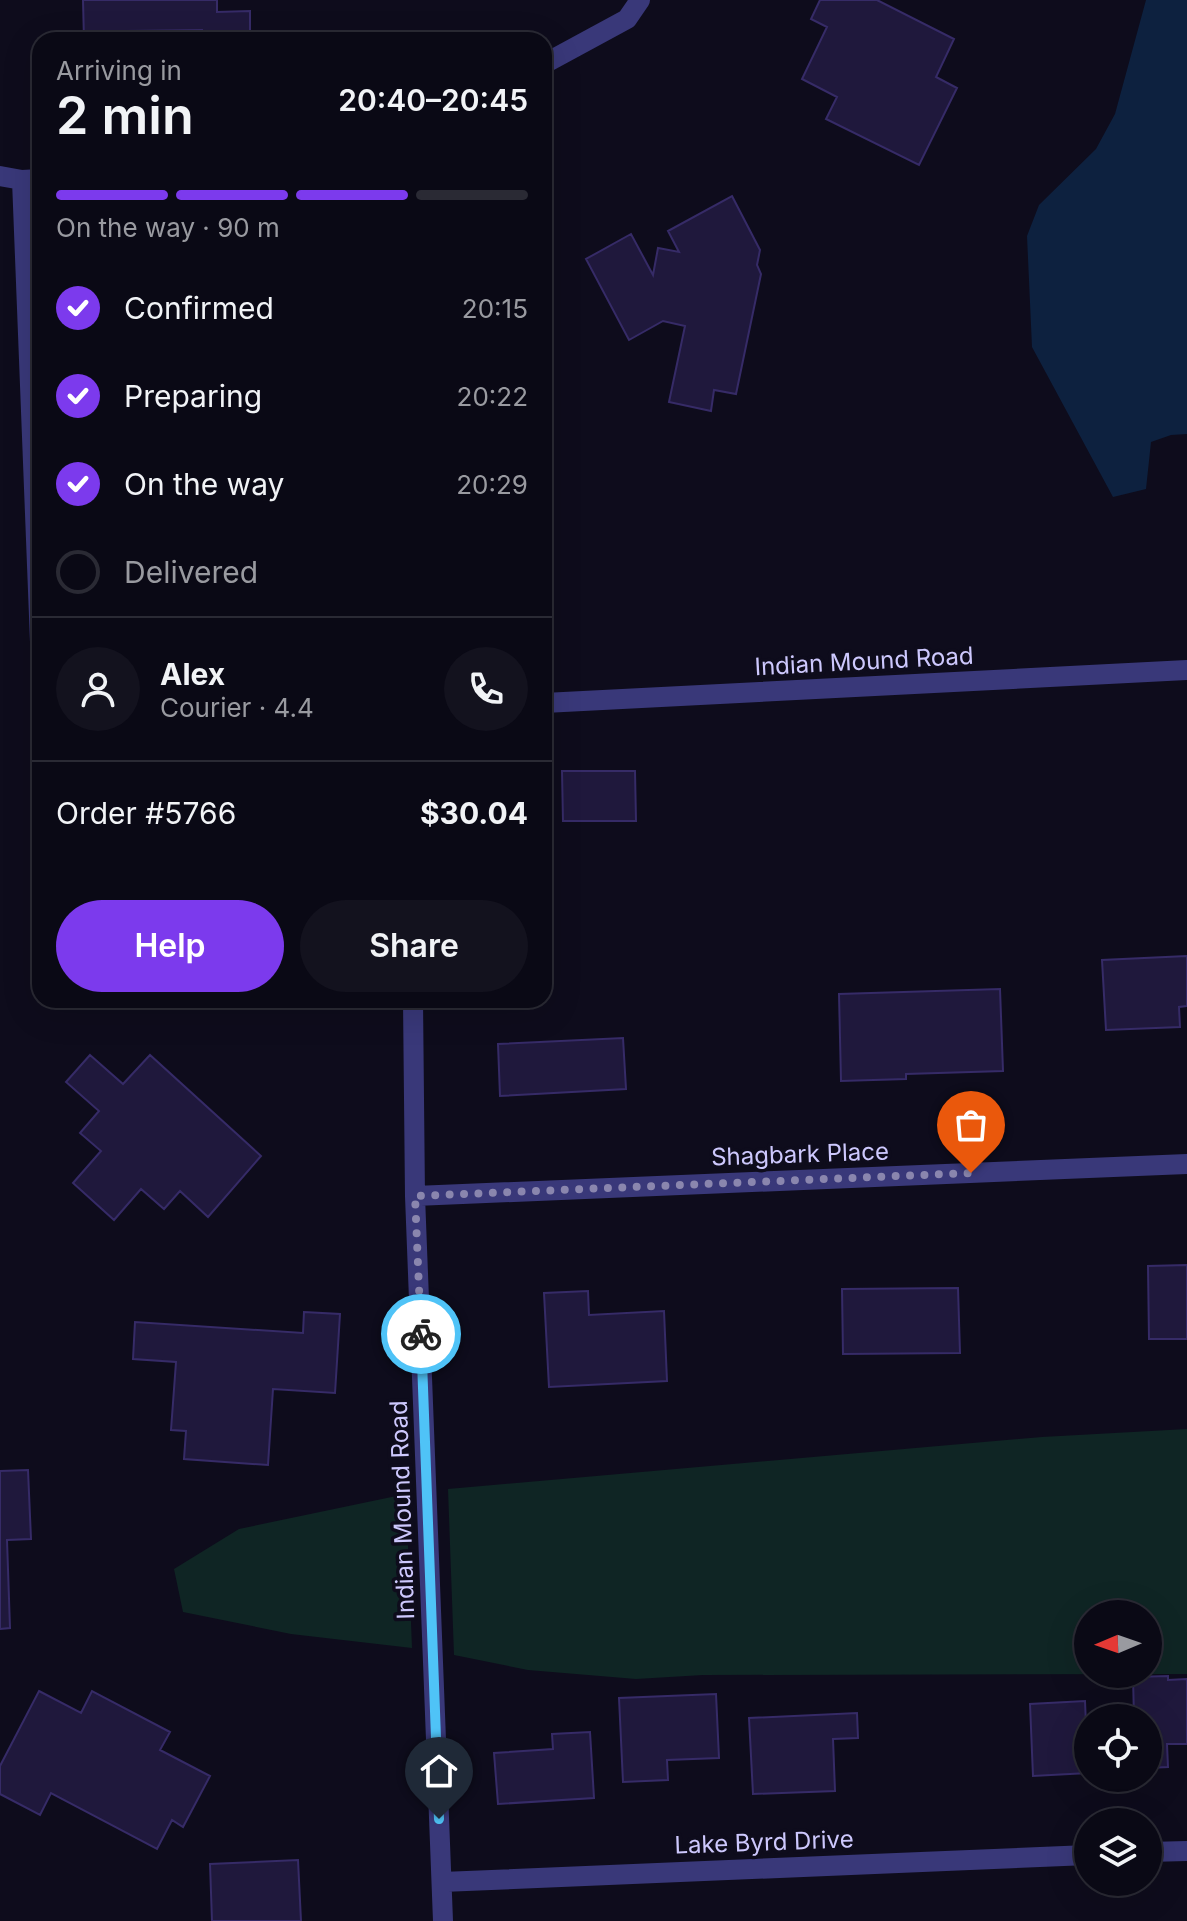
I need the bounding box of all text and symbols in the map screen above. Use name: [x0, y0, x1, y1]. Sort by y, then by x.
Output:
text: Arriving in: [56, 55, 182, 86]
text: 20:40–20:45: [338, 82, 528, 118]
text: 2 min: [56, 84, 194, 147]
text: On the way · 90 m: [56, 212, 280, 243]
icon: check: [56, 286, 100, 330]
text: Confirmed: [124, 290, 274, 326]
text: 20:15: [462, 293, 528, 324]
icon: check: [56, 374, 100, 418]
text: Preparing: [124, 378, 262, 414]
text: 20:22: [457, 381, 528, 412]
icon: check: [56, 462, 100, 506]
text: On the way: [124, 466, 284, 502]
text: 20:29: [456, 469, 528, 500]
text: Delivered: [124, 554, 258, 590]
street label: Indian Mound Road: [754, 641, 974, 681]
button: person: [56, 647, 140, 731]
button: phone: [444, 647, 528, 731]
text: Alex: [160, 656, 225, 692]
text: Courier · 4.4: [160, 692, 314, 723]
text: Order #5766: [56, 795, 236, 831]
text: $30.04: [420, 795, 528, 831]
button: Help: [56, 900, 284, 992]
button: Share: [300, 900, 528, 992]
pin: [937, 1091, 1005, 1173]
icon: bag: [949, 1103, 993, 1147]
street label: Shagbark Place: [711, 1136, 889, 1172]
courier: [381, 1294, 461, 1374]
icon: bike: [399, 1312, 443, 1356]
street label: Indian Mound Road: [384, 1400, 420, 1620]
north arrow: [1074, 1600, 1162, 1688]
map controls: [1074, 1600, 1162, 1896]
button: locate: [1074, 1704, 1162, 1792]
pin: [405, 1737, 473, 1819]
icon: home: [417, 1749, 461, 1793]
button: layers: [1074, 1808, 1162, 1896]
street label: Lake Byrd Drive: [674, 1824, 854, 1860]

